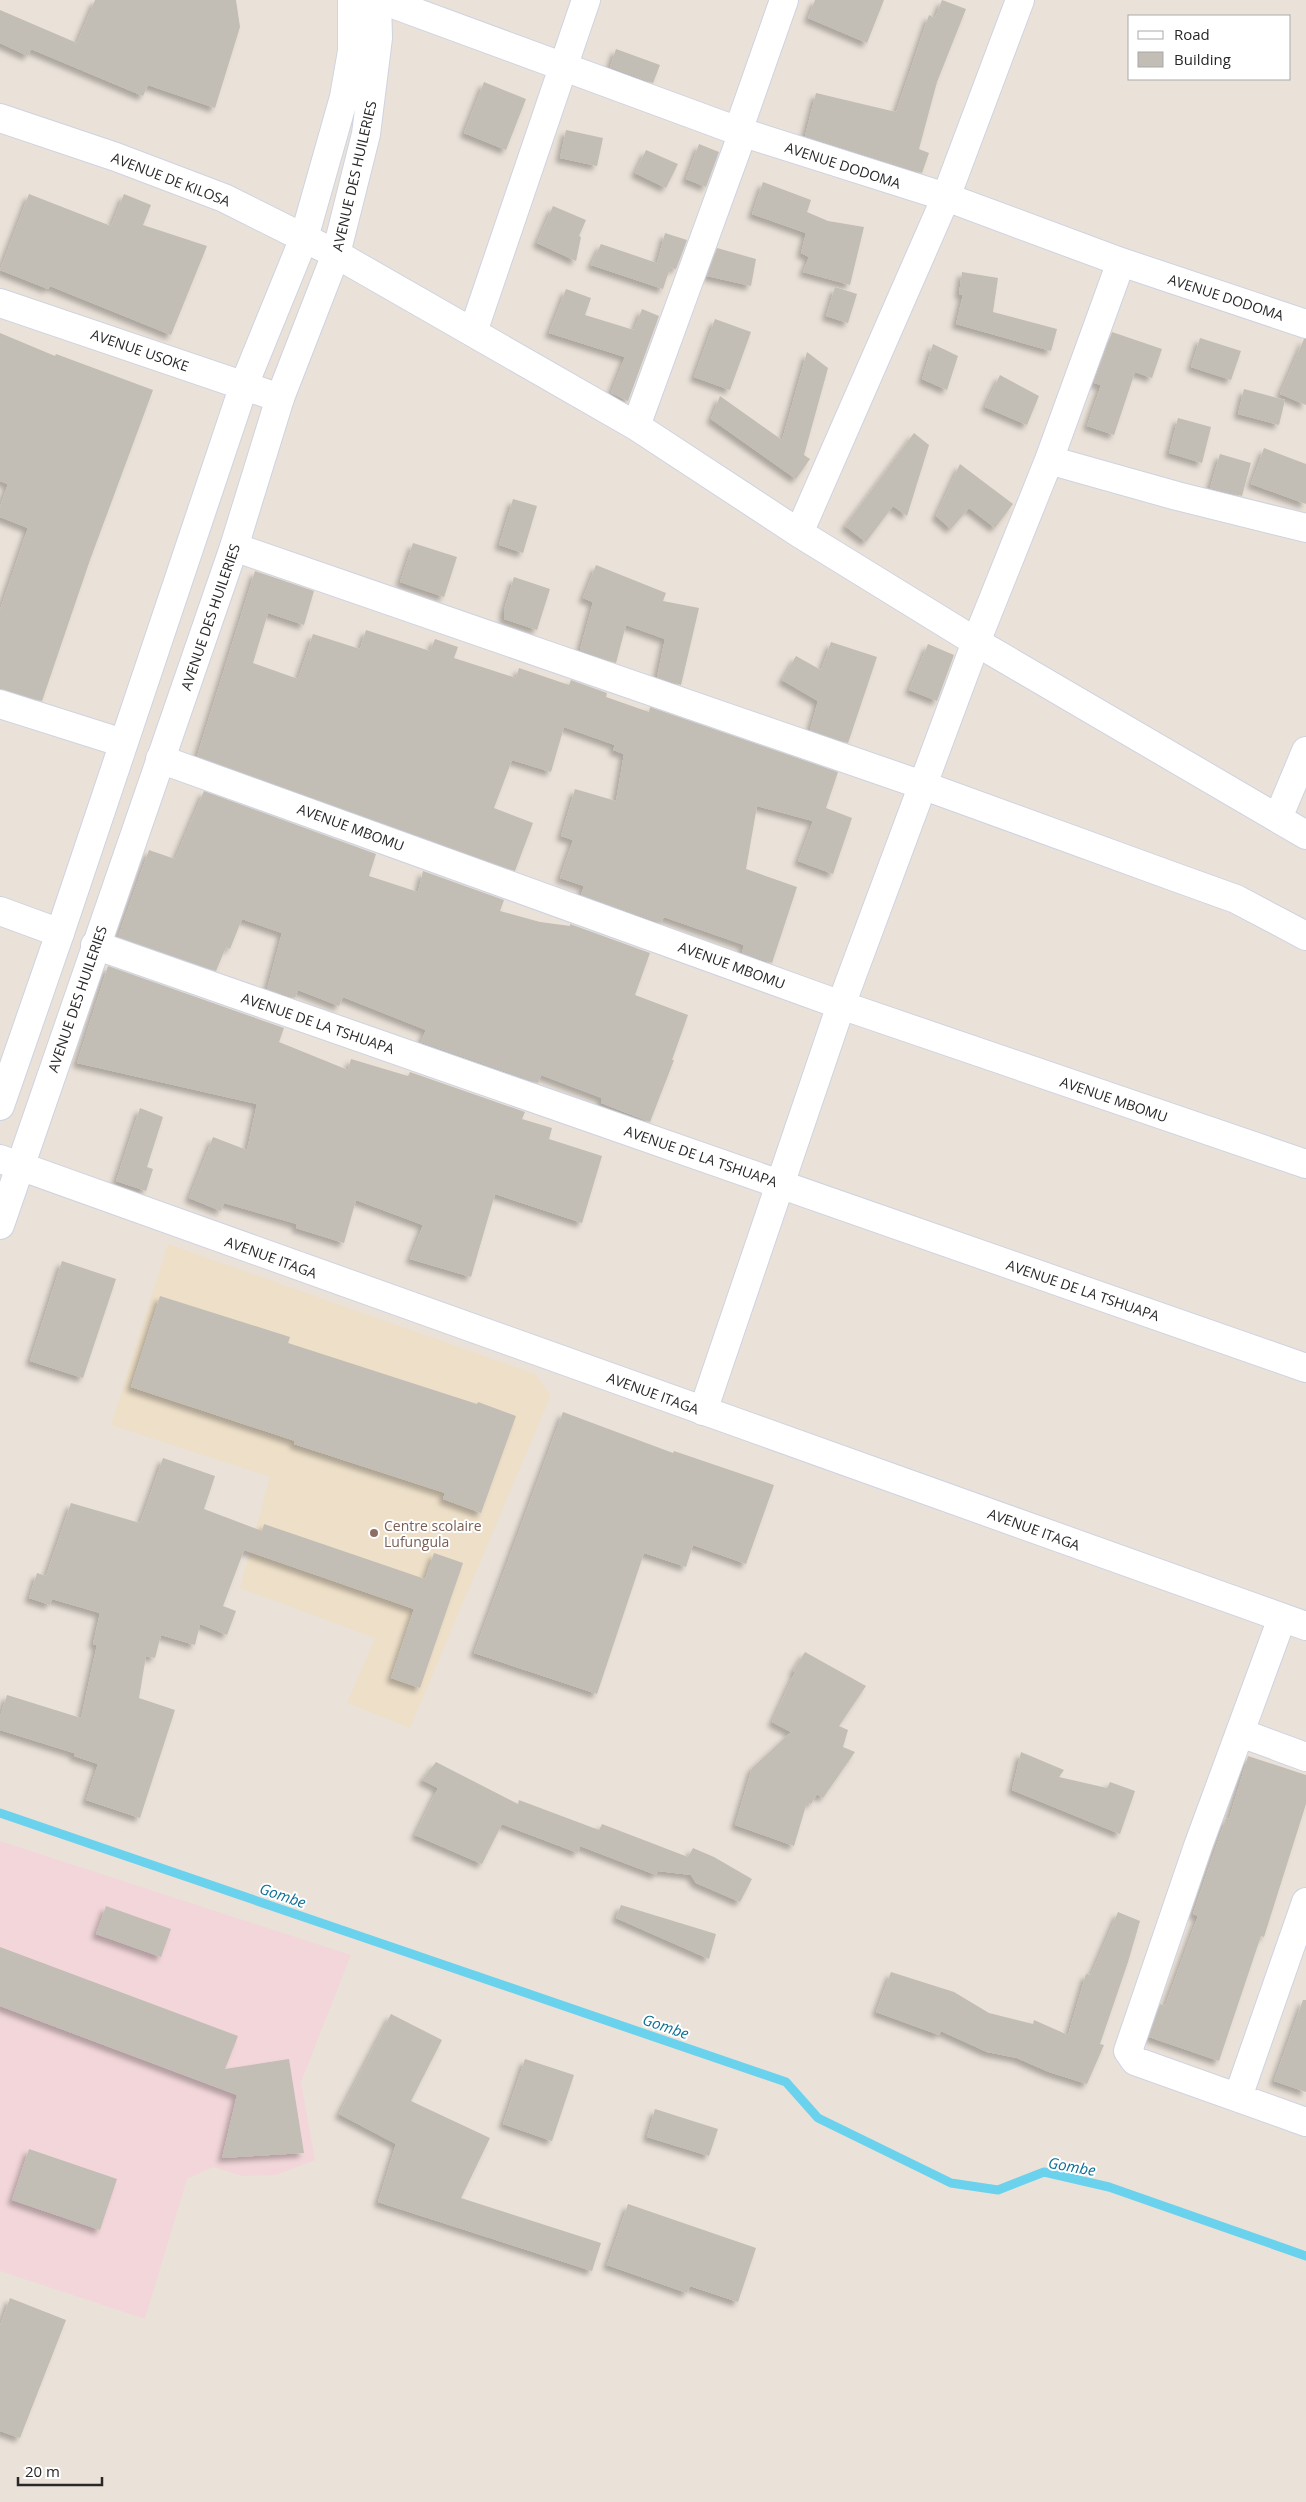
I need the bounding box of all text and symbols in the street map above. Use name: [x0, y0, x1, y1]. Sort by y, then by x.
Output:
legend: [1128, 15, 1291, 80]
text: Road: [1174, 24, 1210, 44]
text: Building: [1174, 49, 1231, 69]
street label: AVENUE DES HUILERIES: [327, 99, 381, 253]
street label: AVENUE DODOMA: [783, 137, 903, 193]
street label: AVENUE DE KILOSA: [109, 148, 233, 210]
street label: AVENUE DODOMA: [1166, 269, 1286, 325]
street label: AVENUE USOKE: [89, 324, 191, 376]
street label: AVENUE DES HUILERIES: [176, 541, 244, 693]
street label: AVENUE MBOMU: [295, 799, 407, 855]
street label: AVENUE DES HUILERIES: [43, 923, 111, 1075]
street label: AVENUE MBOMU: [676, 937, 788, 993]
street label: AVENUE DE LA TSHUAPA: [239, 988, 397, 1058]
street label: AVENUE MBOMU: [1058, 1072, 1170, 1126]
street label: AVENUE DE LA TSHUAPA: [622, 1121, 780, 1191]
street label: AVENUE ITAGA: [222, 1232, 320, 1283]
street label: AVENUE DE LA TSHUAPA: [1004, 1255, 1162, 1325]
street label: AVENUE ITAGA: [604, 1368, 702, 1419]
street label: AVENUE ITAGA: [985, 1504, 1083, 1555]
place label: Centre scolaire Lufungula: [384, 1516, 482, 1551]
marker: Centre scolaire Lufungula: [368, 1527, 380, 1539]
water label: Gombe: [257, 1878, 309, 1912]
water label: Gombe: [640, 2009, 692, 2043]
water label: Gombe: [1047, 2152, 1098, 2180]
scale bar: [18, 2454, 101, 2486]
text: 20 m: [25, 2461, 60, 2481]

